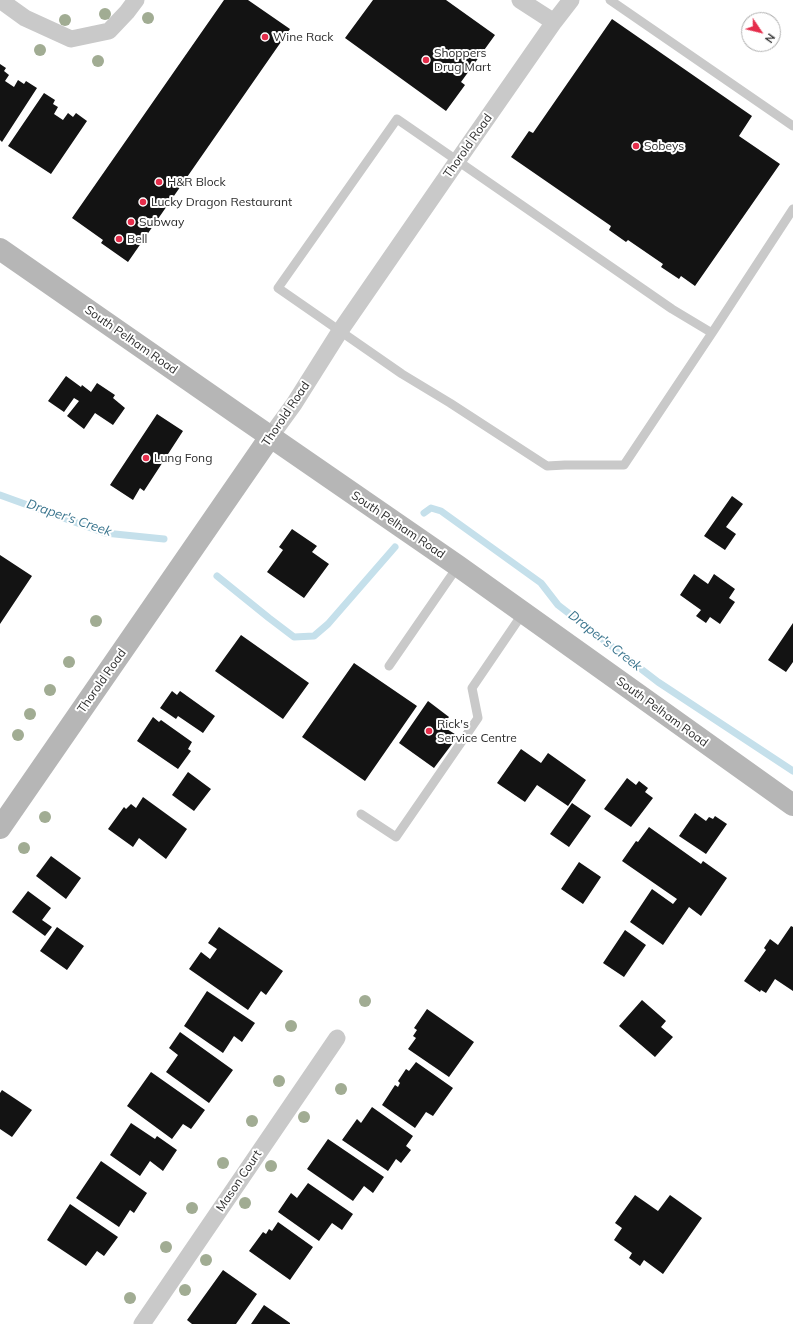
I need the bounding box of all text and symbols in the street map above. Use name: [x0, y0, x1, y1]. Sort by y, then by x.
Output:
north arrow: [741, 12, 781, 52]
place label: Wine Rack: [273, 30, 333, 44]
text: N: [762, 31, 778, 46]
marker: Wine Rack: [260, 32, 270, 42]
place label: Shoppers Drug Mart: [434, 46, 491, 74]
marker: Shoppers Drug Mart: [421, 55, 431, 65]
street label: Thorold Road: [441, 111, 495, 181]
place label: Sobeys: [644, 139, 684, 153]
marker: Sobeys: [631, 141, 641, 151]
place label: H&R Block: [167, 175, 226, 189]
marker: H&R Block: [154, 177, 164, 187]
place label: Lucky Dragon Restaurant: [151, 195, 292, 209]
marker: Lucky Dragon Restaurant: [138, 197, 148, 207]
place label: Subway: [139, 215, 184, 229]
marker: Subway: [126, 217, 136, 227]
place label: Bell: [127, 232, 147, 246]
marker: Bell: [114, 234, 124, 244]
street label: South Pelham Road: [82, 303, 180, 377]
street label: Thorold Road: [259, 379, 313, 449]
place label: Lung Fong: [154, 451, 212, 465]
marker: Lung Fong: [141, 453, 151, 463]
street label: South Pelham Road: [348, 488, 448, 562]
water label: Draper's Creek: [24, 496, 114, 540]
water label: Draper's Creek: [565, 608, 645, 674]
street label: Thorold Road: [75, 646, 129, 716]
street label: South Pelham Road: [613, 674, 711, 750]
place label: Rick's Service Centre: [437, 717, 517, 745]
marker: Rick's Service Centre: [424, 726, 434, 736]
street label: Mason Court: [213, 1148, 265, 1214]

